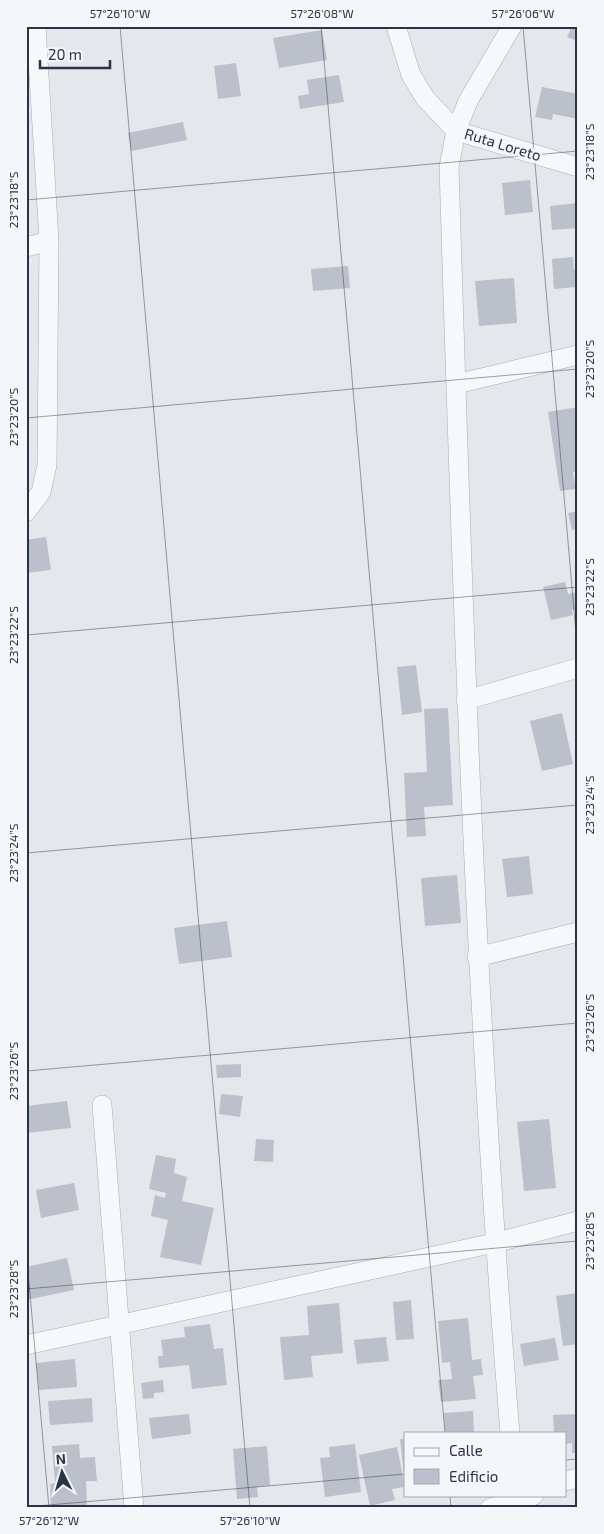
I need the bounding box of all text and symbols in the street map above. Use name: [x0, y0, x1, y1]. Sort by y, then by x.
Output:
text: 57°26'10"W: [90, 6, 150, 20]
text: 57°26'08"W: [290, 6, 354, 20]
text: 57°26'06"W: [492, 6, 554, 20]
scale bar: [40, 38, 110, 70]
text: 20 m: [48, 45, 82, 63]
text: 23°23'18"S: [582, 123, 596, 180]
street label: Ruta Loreto: [462, 124, 544, 164]
text: 23°23'18"S: [6, 171, 20, 228]
text: 23°23'20"S: [582, 339, 596, 398]
text: 23°23'20"S: [6, 387, 20, 446]
text: 23°23'22"S: [582, 558, 596, 616]
text: 23°23'22"S: [6, 606, 20, 664]
text: 23°23'24"S: [582, 775, 596, 834]
text: 23°23'24"S: [6, 823, 20, 882]
text: 23°23'26"S: [582, 994, 596, 1052]
text: 23°23'26"S: [6, 1042, 20, 1100]
text: 23°23'28"S: [582, 1211, 596, 1270]
text: 23°23'28"S: [6, 1259, 20, 1318]
legend: [404, 1432, 566, 1496]
text: Calle: [449, 1441, 483, 1459]
north arrow: [38, 1446, 88, 1496]
text: N: [55, 1450, 67, 1467]
text: Edificio: [449, 1467, 498, 1485]
text: 57°26'12"W: [19, 1513, 79, 1527]
text: 57°26'10"W: [220, 1513, 280, 1527]

